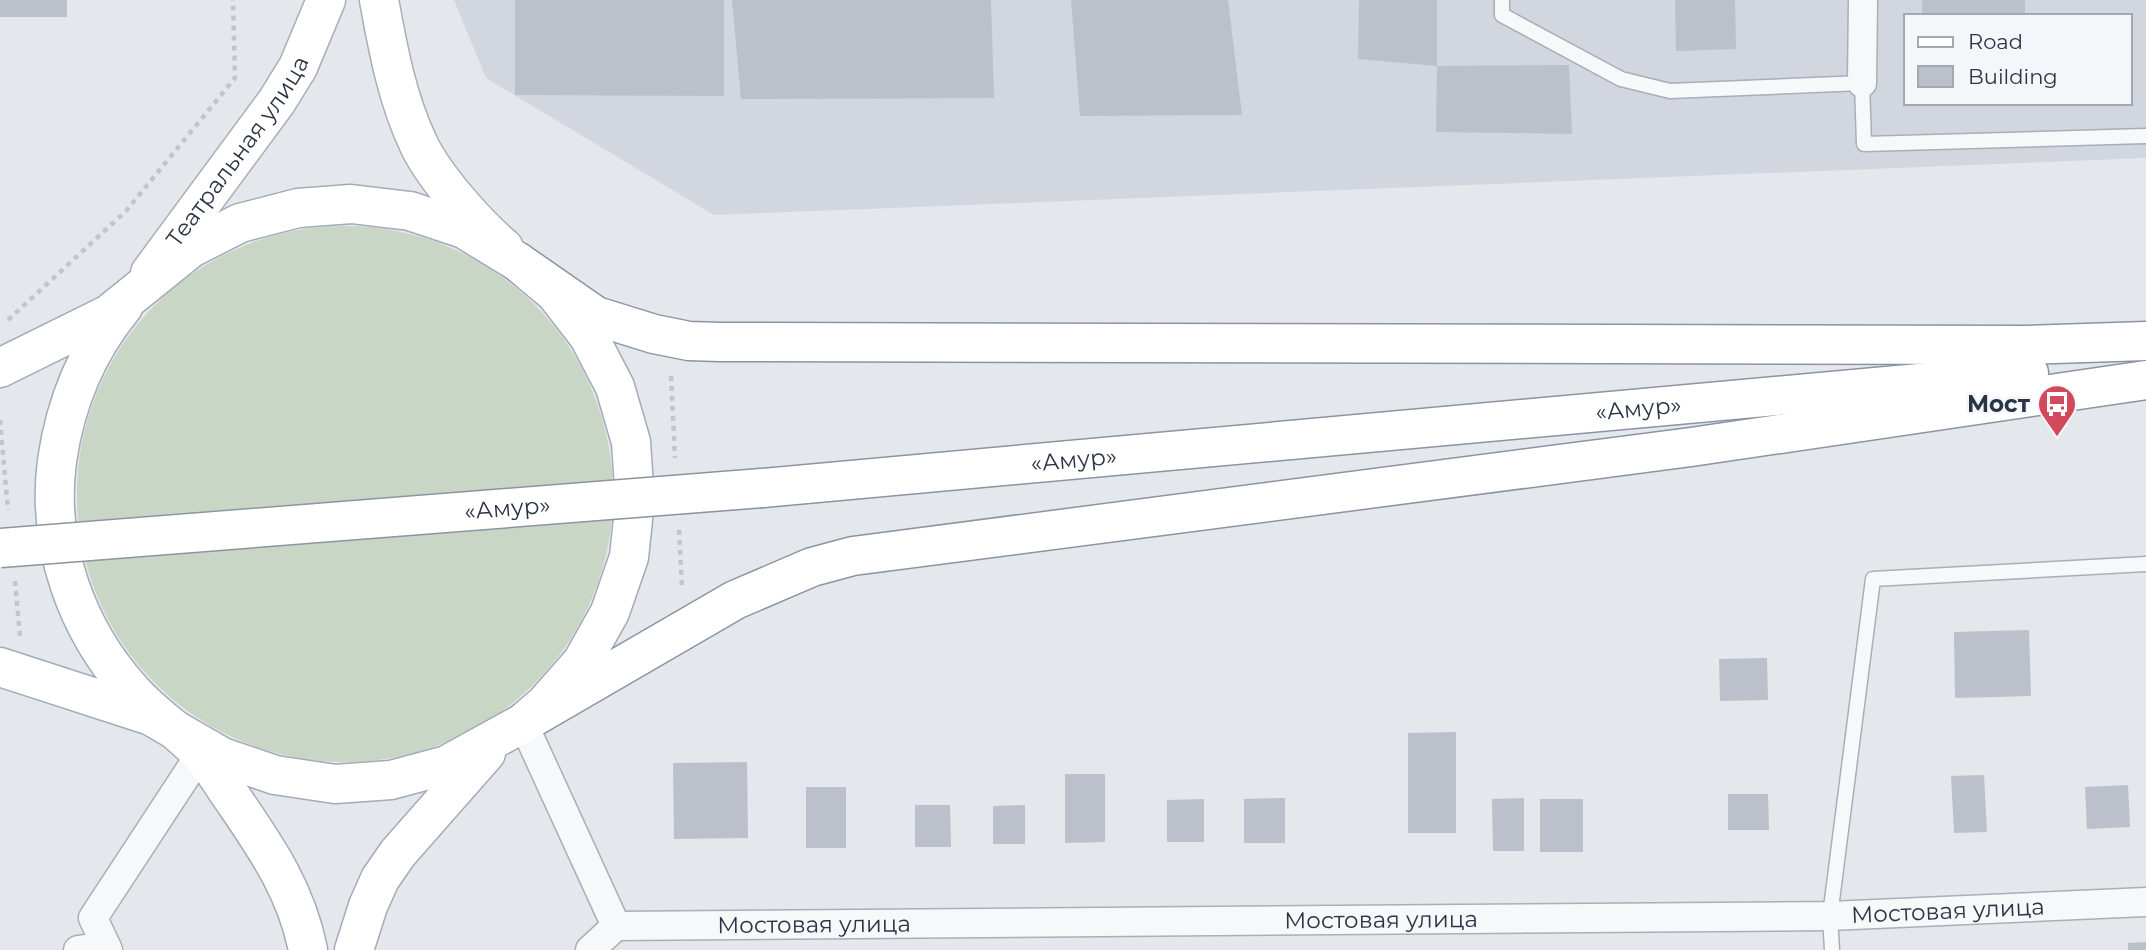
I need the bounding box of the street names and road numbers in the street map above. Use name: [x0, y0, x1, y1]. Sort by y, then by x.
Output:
street label: Театральная улица: [160, 52, 315, 252]
street label: «Амур»: [1594, 391, 1683, 426]
street label: «Амур»: [1030, 442, 1118, 478]
street label: «Амур»: [463, 491, 552, 525]
street label: Мостовая улица: [1850, 893, 2045, 929]
street label: Мостовая улица: [1284, 905, 1478, 934]
street label: Мостовая улица: [717, 910, 911, 939]

